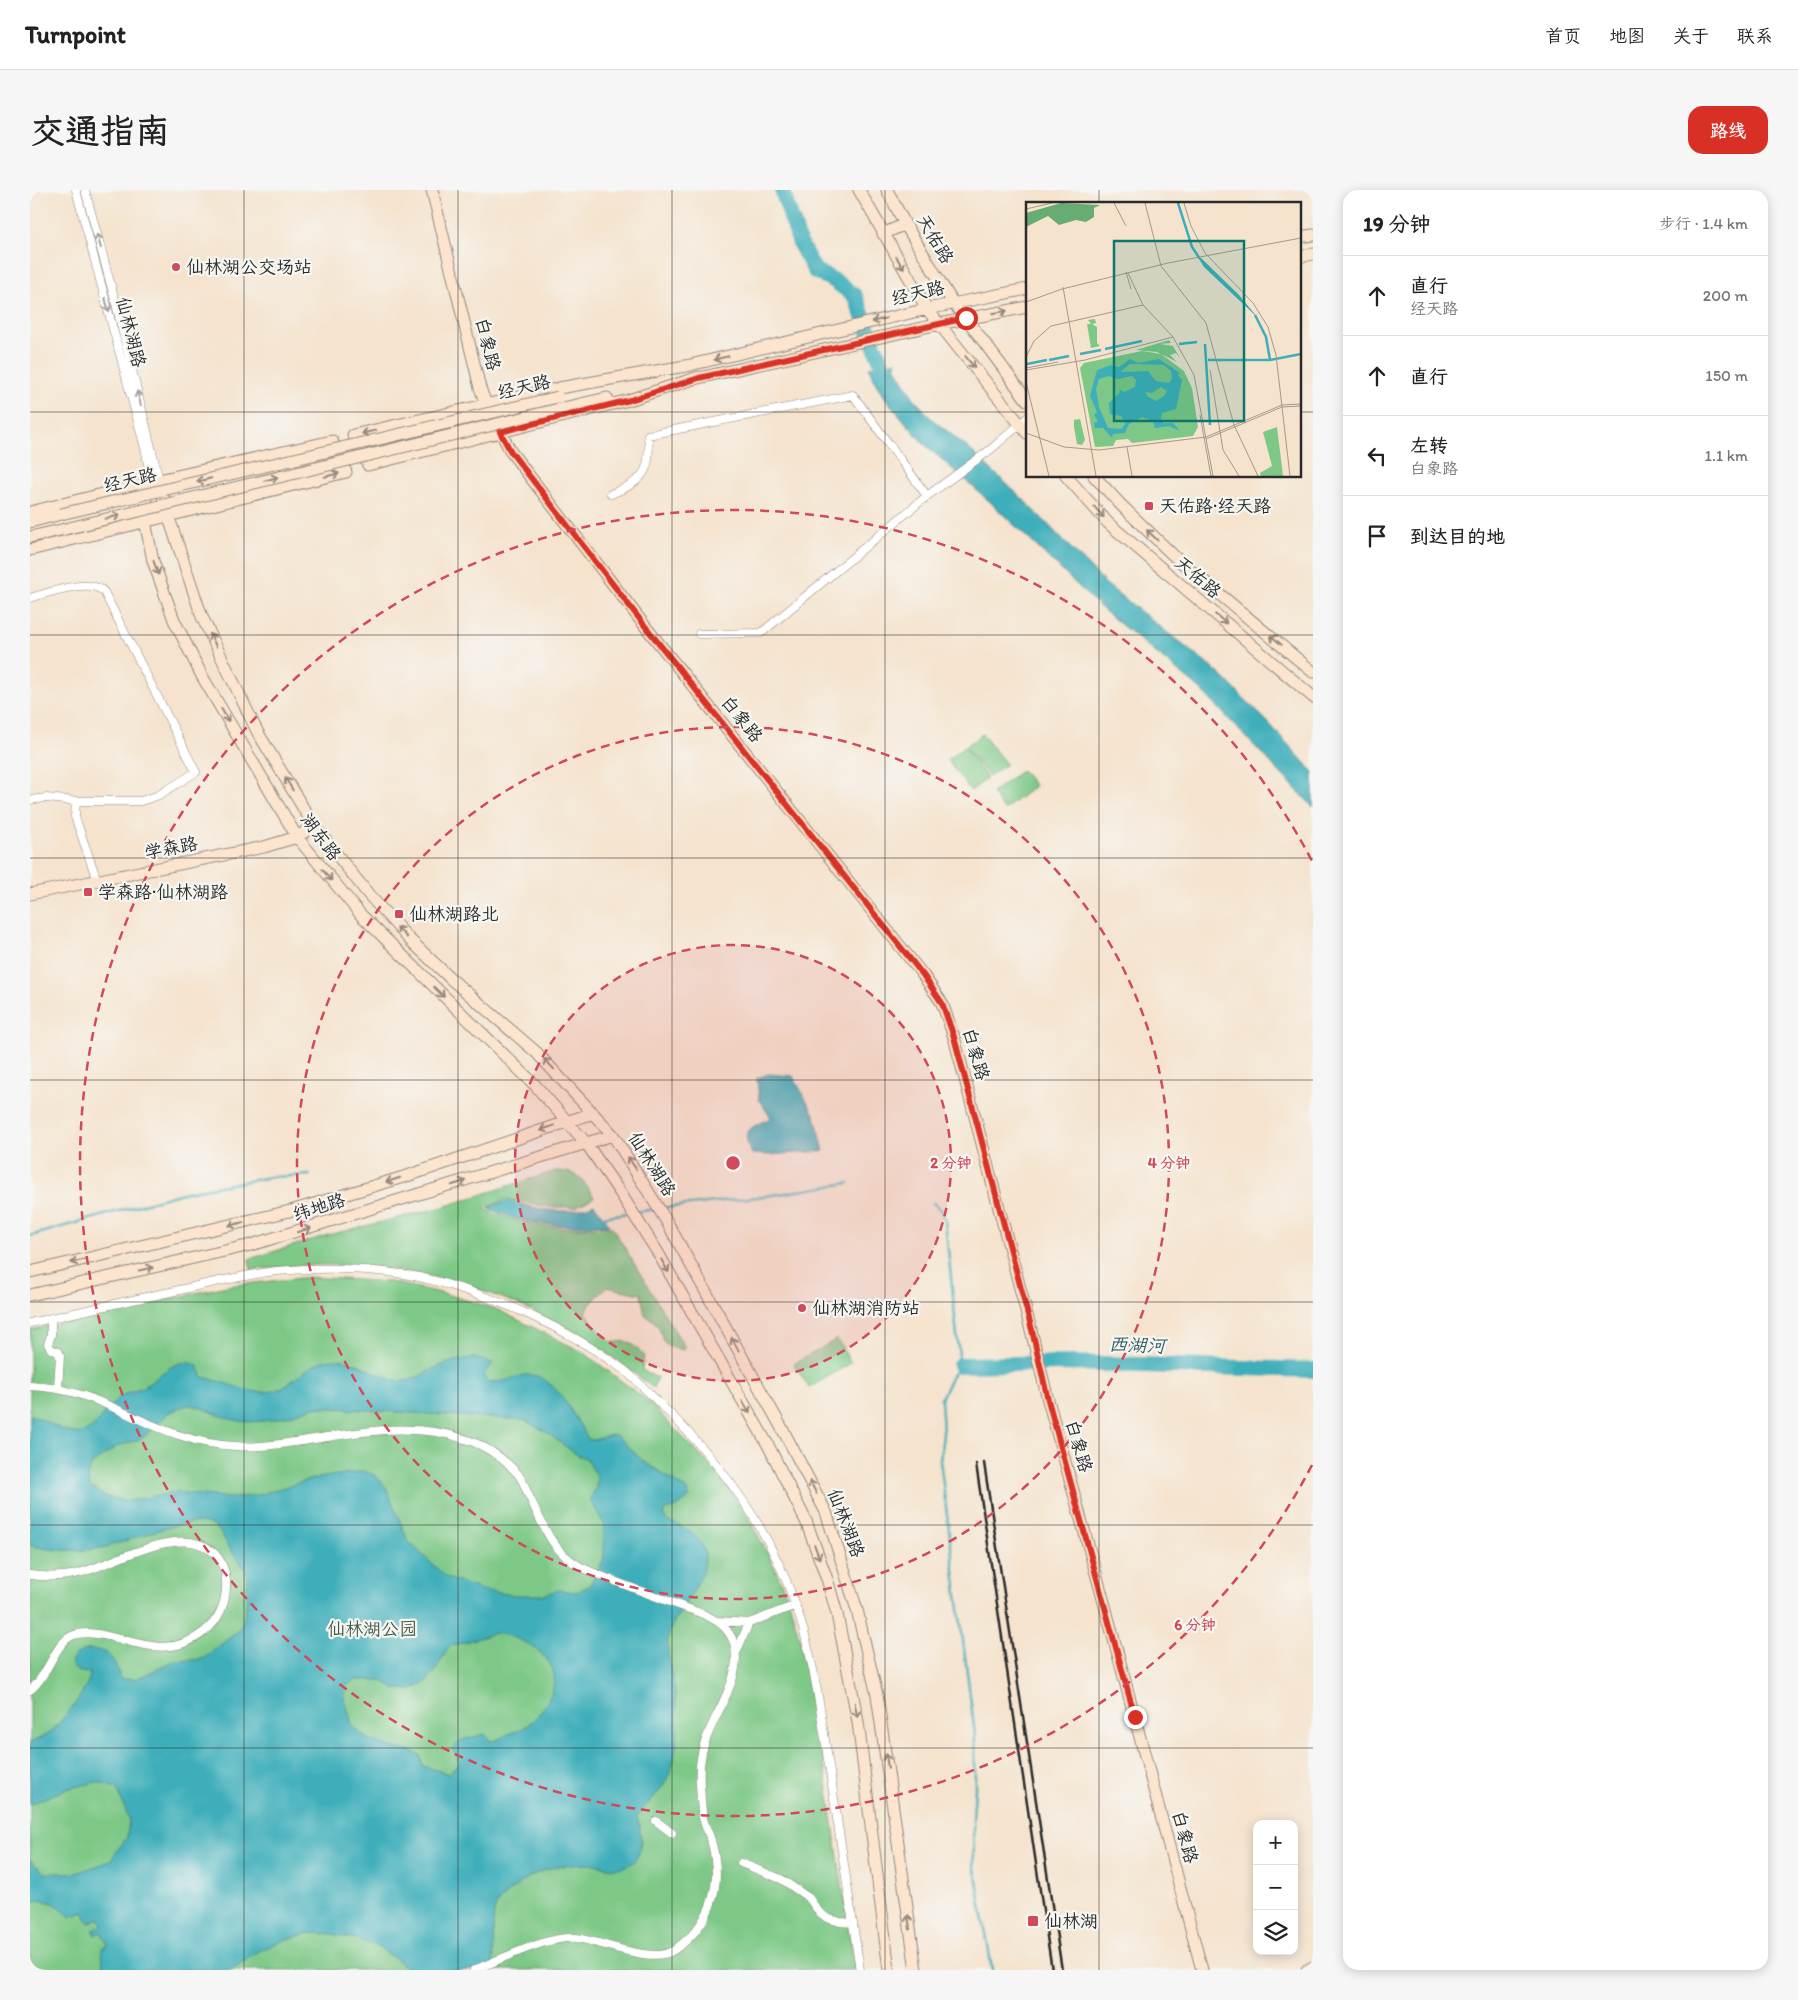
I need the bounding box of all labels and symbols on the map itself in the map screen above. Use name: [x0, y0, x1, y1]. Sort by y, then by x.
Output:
inset map: [1026, 202, 1300, 478]
street label: 天佑路: [912, 210, 958, 268]
one-way arrow: [93, 233, 103, 249]
place label: 仙林湖公交场站: [186, 256, 312, 278]
one-way arrow: [895, 256, 905, 270]
marker: 仙林湖公交场站: [170, 261, 182, 273]
street label: 经天路: [889, 276, 947, 310]
street label: 仙林湖路: [112, 294, 150, 370]
one-way arrow: [102, 296, 112, 312]
route start: [955, 307, 978, 330]
one-way arrow: [992, 307, 1008, 316]
street label: 白象路: [471, 315, 505, 373]
one-way arrow: [872, 316, 888, 325]
one-way arrow: [714, 354, 730, 363]
one-way arrow: [964, 355, 975, 368]
street label: 经天路: [495, 370, 553, 404]
one-way arrow: [134, 391, 143, 407]
one-way arrow: [362, 427, 378, 437]
street label: 经天路: [101, 463, 159, 497]
one-way arrow: [324, 470, 340, 479]
one-way arrow: [262, 474, 278, 483]
one-way arrow: [196, 476, 212, 486]
place label: 天佑路·经天路: [1159, 495, 1271, 517]
marker: 天佑路·经天路: [1143, 500, 1155, 512]
one-way arrow: [1093, 506, 1105, 519]
one-way arrow: [104, 512, 120, 521]
one-way arrow: [1146, 529, 1158, 541]
street label: 天佑路: [1170, 551, 1226, 603]
one-way arrow: [152, 560, 161, 576]
one-way arrow: [1214, 614, 1227, 625]
one-way arrow: [207, 633, 217, 648]
one-way arrow: [1269, 635, 1282, 646]
street label: 白象路: [716, 691, 768, 747]
one-way arrow: [220, 708, 230, 722]
one-way arrow: [283, 778, 293, 792]
street label: 湖东路: [296, 809, 346, 865]
street label: 学森路: [142, 832, 200, 864]
one-way arrow: [322, 868, 333, 881]
place label: 学森路·仙林湖路: [98, 881, 228, 903]
marker: 学森路·仙林湖路: [82, 886, 94, 898]
place label: 仙林湖路北: [409, 903, 499, 925]
marker: 仙林湖路北: [393, 908, 405, 920]
one-way arrow: [396, 926, 408, 939]
one-way arrow: [433, 986, 446, 998]
street label: 白象路: [958, 1025, 994, 1083]
one-way arrow: [543, 1059, 555, 1071]
one-way arrow: [540, 1124, 555, 1133]
street label: 仙林湖路: [624, 1128, 680, 1200]
centre of rings: [724, 1154, 742, 1172]
text: 2 分钟: [930, 1154, 972, 1172]
text: 4 分钟: [1148, 1154, 1190, 1172]
one-way arrow: [627, 1157, 637, 1171]
one-way arrow: [385, 1176, 401, 1186]
one-way arrow: [451, 1177, 467, 1187]
street label: 纬地路: [290, 1189, 348, 1225]
one-way arrow: [229, 1220, 245, 1229]
one-way arrow: [295, 1225, 311, 1235]
one-way arrow: [71, 1257, 87, 1266]
one-way arrow: [660, 1258, 670, 1273]
one-way arrow: [137, 1264, 153, 1273]
place label: 仙林湖消防站: [812, 1297, 920, 1319]
marker: 仙林湖消防站: [796, 1302, 808, 1314]
water label: 西湖河: [1108, 1333, 1169, 1358]
one-way arrow: [730, 1337, 740, 1352]
one-way arrow: [741, 1399, 751, 1414]
street label: 白象路: [1061, 1417, 1097, 1475]
one-way arrow: [808, 1480, 817, 1495]
street label: 仙林湖路: [823, 1485, 869, 1561]
one-way arrow: [813, 1544, 822, 1560]
text: 6 分钟: [1174, 1616, 1216, 1634]
park label: 仙林湖公园: [327, 1618, 417, 1640]
one-way arrow: [851, 1701, 861, 1717]
route end: [1124, 1706, 1147, 1729]
one-way arrow: [881, 1753, 891, 1769]
street label: 白象路: [1167, 1808, 1203, 1866]
place label: 仙林湖: [1044, 1910, 1098, 1932]
one-way arrow: [904, 1914, 914, 1930]
marker: 仙林湖: [1026, 1914, 1040, 1928]

